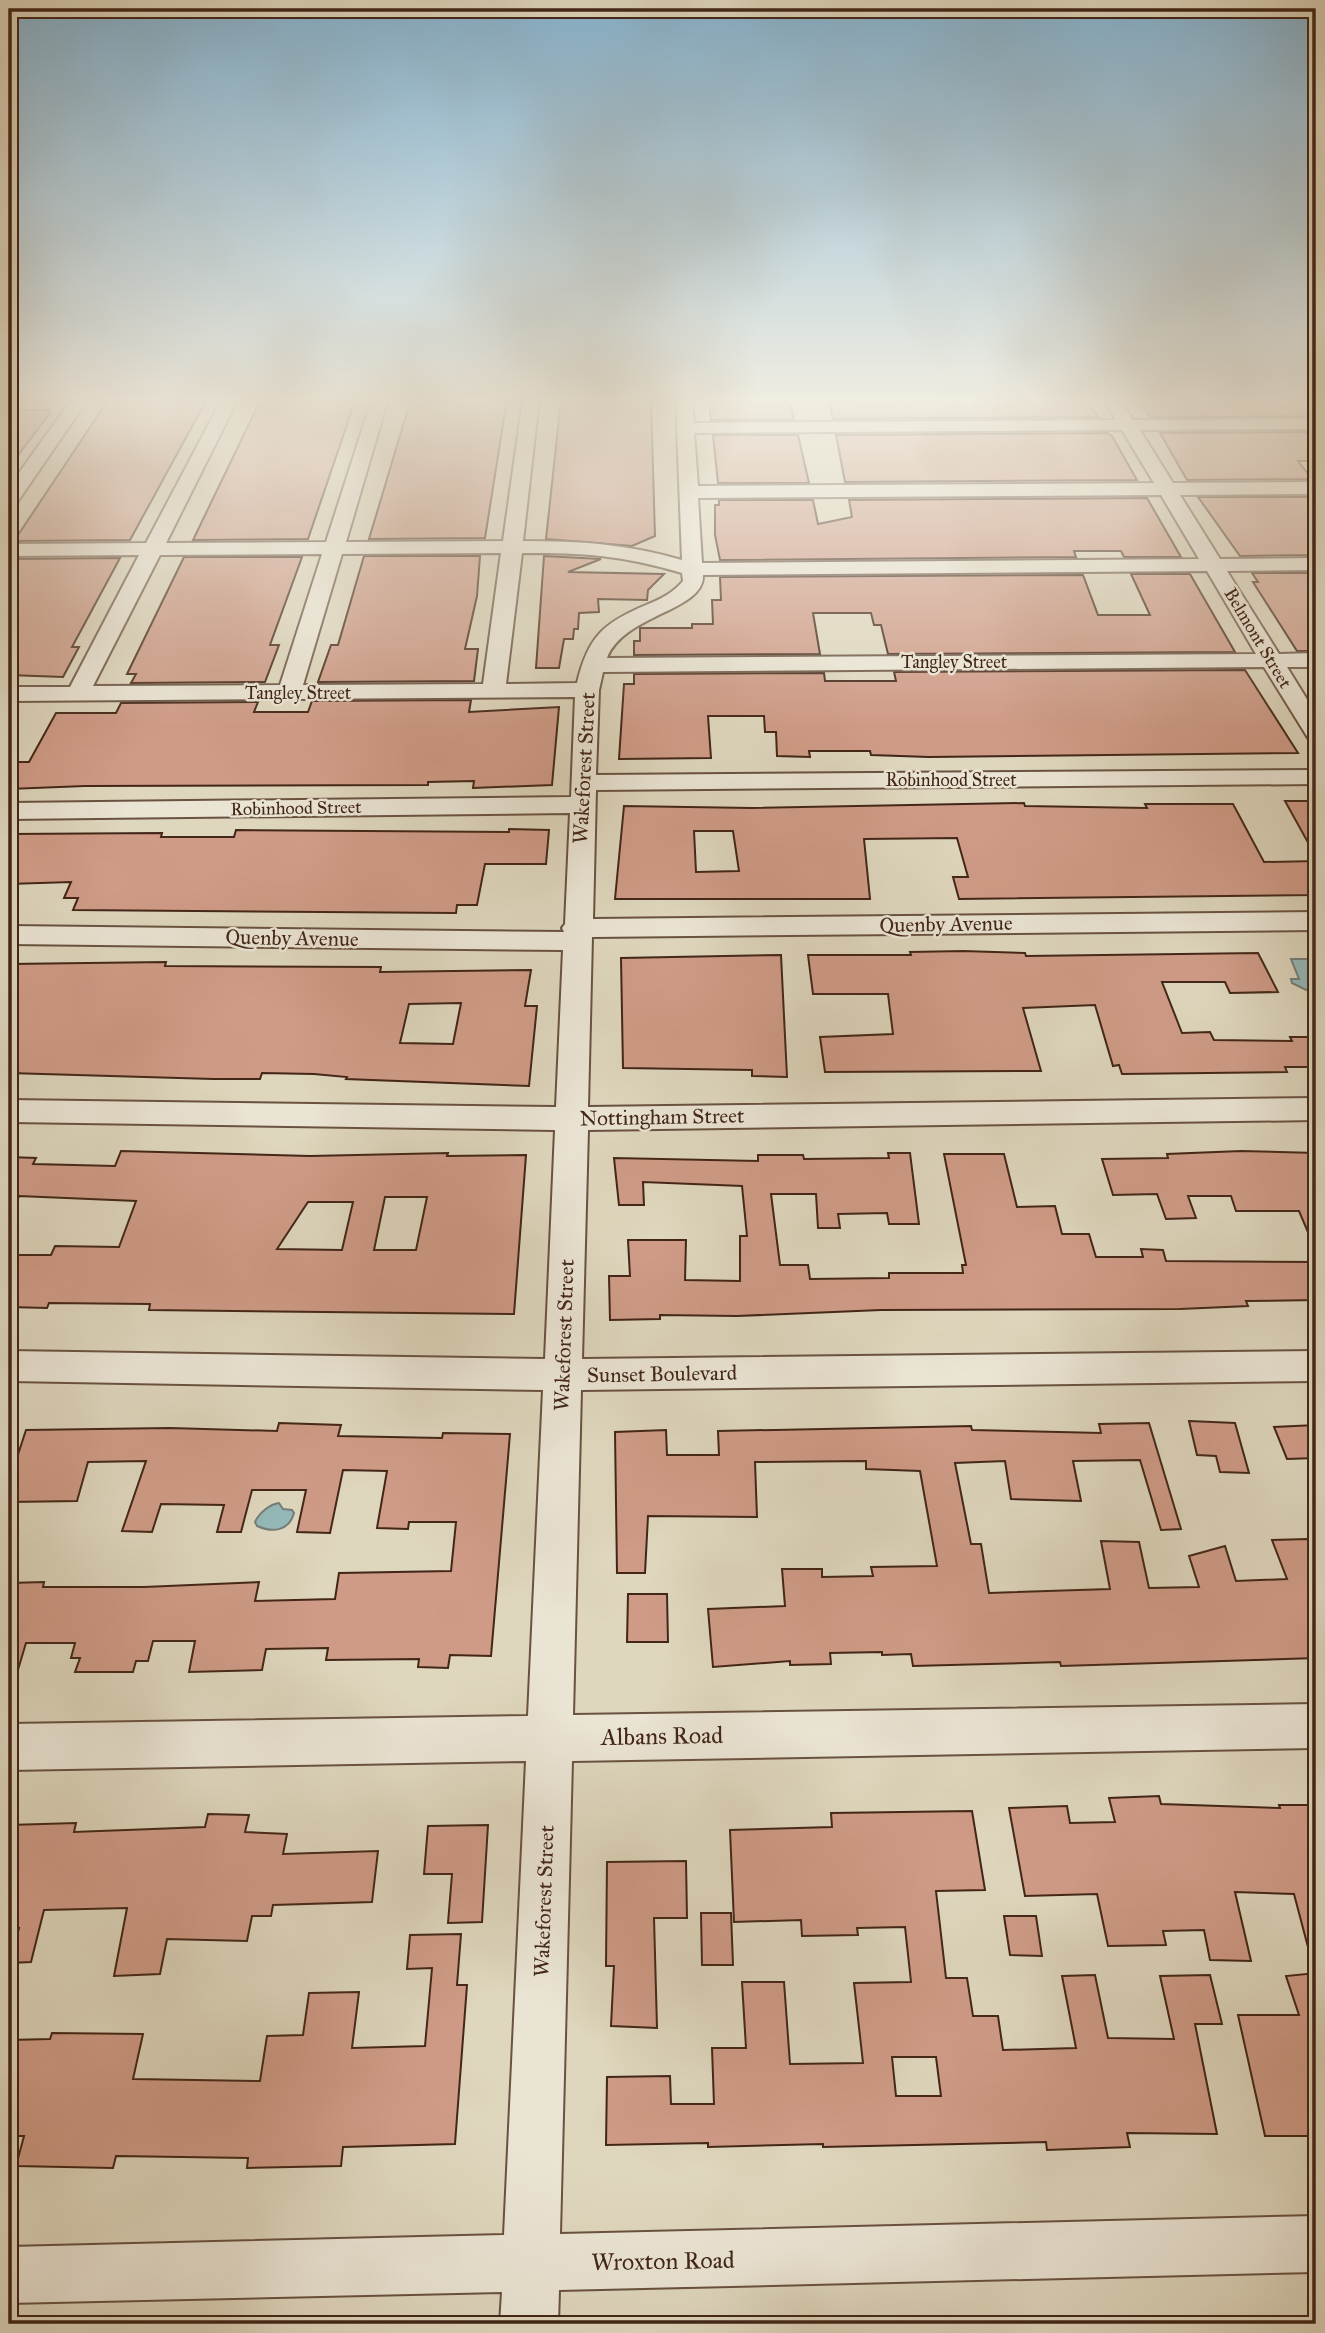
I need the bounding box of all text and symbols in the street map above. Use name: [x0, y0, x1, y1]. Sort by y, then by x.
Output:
street label: Belmont Street: [1219, 584, 1297, 693]
street label: Tangley Street: [901, 651, 1008, 674]
street label: Tangley Street: [245, 682, 352, 705]
street label: Wakeforest Street: [567, 691, 601, 845]
street label: Robinhood Street: [885, 769, 1017, 791]
street label: Robinhood Street: [230, 796, 362, 820]
street label: Quenby Avenue: [879, 910, 1013, 938]
street label: Quenby Avenue: [225, 924, 359, 952]
street label: Nottingham Street: [579, 1103, 745, 1131]
street label: Wakeforest Street: [548, 1258, 580, 1411]
street label: Sunset Boulevard: [587, 1360, 738, 1388]
street label: Albans Road: [600, 1720, 723, 1752]
street label: Wakeforest Street: [528, 1824, 560, 1977]
street label: Wroxton Road: [591, 2245, 735, 2277]

